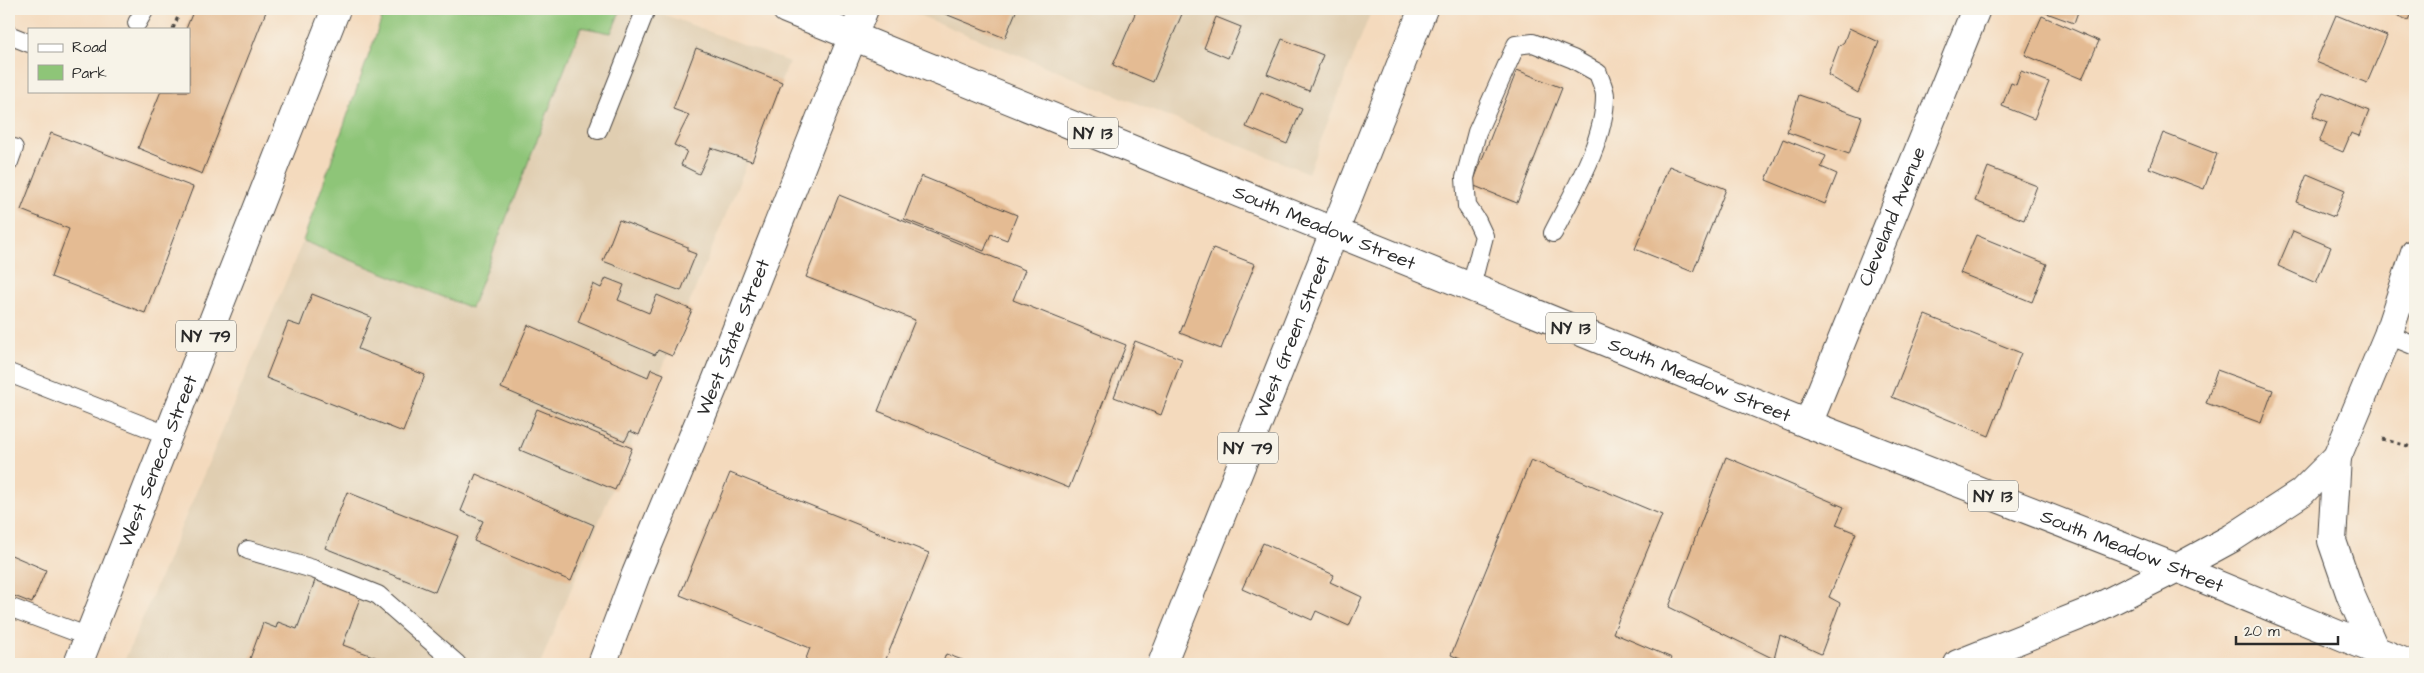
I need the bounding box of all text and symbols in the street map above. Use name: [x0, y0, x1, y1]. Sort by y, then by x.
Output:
legend: [28, 28, 190, 92]
text: Road: [72, 37, 107, 58]
text: Park: [72, 63, 107, 84]
road number: NY 13: [1068, 118, 1118, 148]
street label: Cleveland Avenue: [1852, 143, 1932, 290]
street label: South Meadow Street: [1229, 178, 1420, 277]
street label: West Green Street: [1248, 251, 1337, 422]
street label: West State Street: [690, 255, 777, 420]
road number: NY 13: [1546, 312, 1596, 343]
road number: NY 79: [176, 321, 236, 352]
street label: South Meadow Street: [1604, 331, 1795, 429]
street label: West Seneca Street: [112, 371, 204, 551]
road number: NY 79: [1218, 432, 1278, 463]
road number: NY 13: [1968, 481, 2018, 512]
street label: South Meadow Street: [2036, 502, 2228, 599]
scale bar: [2236, 613, 2339, 645]
text: 20 m: [2244, 621, 2280, 642]

